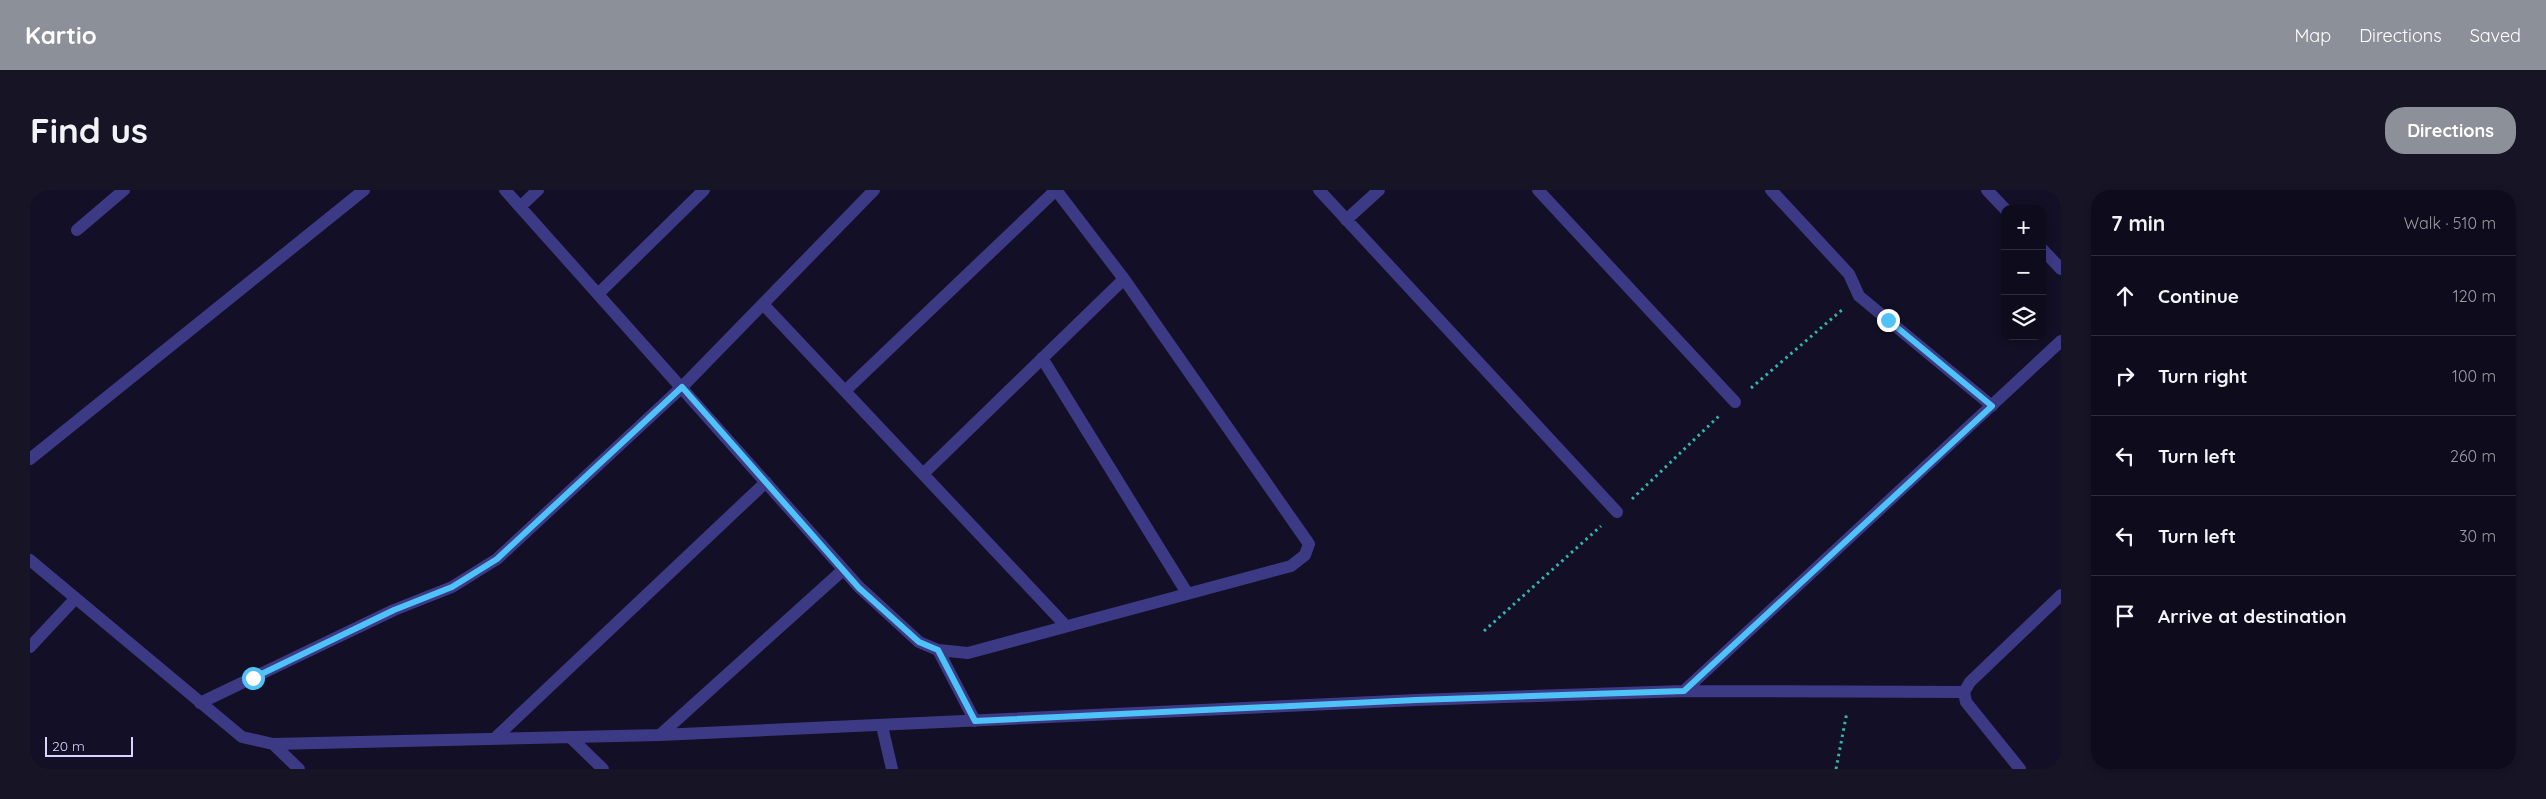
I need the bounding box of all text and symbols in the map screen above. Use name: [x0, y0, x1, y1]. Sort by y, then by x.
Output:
text: Kartio: [25, 20, 97, 50]
text: Map: [2294, 24, 2331, 47]
text: Directions: [2359, 24, 2442, 47]
text: Saved: [2470, 24, 2521, 47]
button: Directions: [2385, 107, 2516, 154]
text: Find us: [30, 108, 148, 152]
map controls: [2001, 205, 2046, 340]
button: +: [2001, 205, 2046, 250]
text: 7 min: [2111, 210, 2165, 236]
text: Walk · 510 m: [2404, 213, 2496, 233]
button: −: [2001, 250, 2046, 295]
icon: ahead: [2111, 282, 2139, 310]
text: Continue: [2158, 284, 2239, 308]
text: 120 m: [2453, 286, 2496, 306]
button: layers: [2001, 295, 2046, 340]
route end: [1877, 309, 1900, 332]
icon: right: [2111, 362, 2139, 390]
text: Turn right: [2158, 364, 2247, 388]
text: 100 m: [2452, 366, 2496, 386]
icon: left: [2111, 442, 2139, 470]
text: Turn left: [2158, 444, 2236, 468]
text: 260 m: [2450, 446, 2496, 466]
icon: left: [2111, 522, 2139, 550]
text: Turn left: [2158, 524, 2236, 548]
text: 30 m: [2459, 526, 2496, 546]
icon: arrive: [2111, 602, 2139, 630]
text: Arrive at destination: [2158, 604, 2347, 628]
route start: [242, 667, 265, 690]
scale bar: [45, 734, 132, 757]
text: 20 m: [52, 737, 85, 755]

